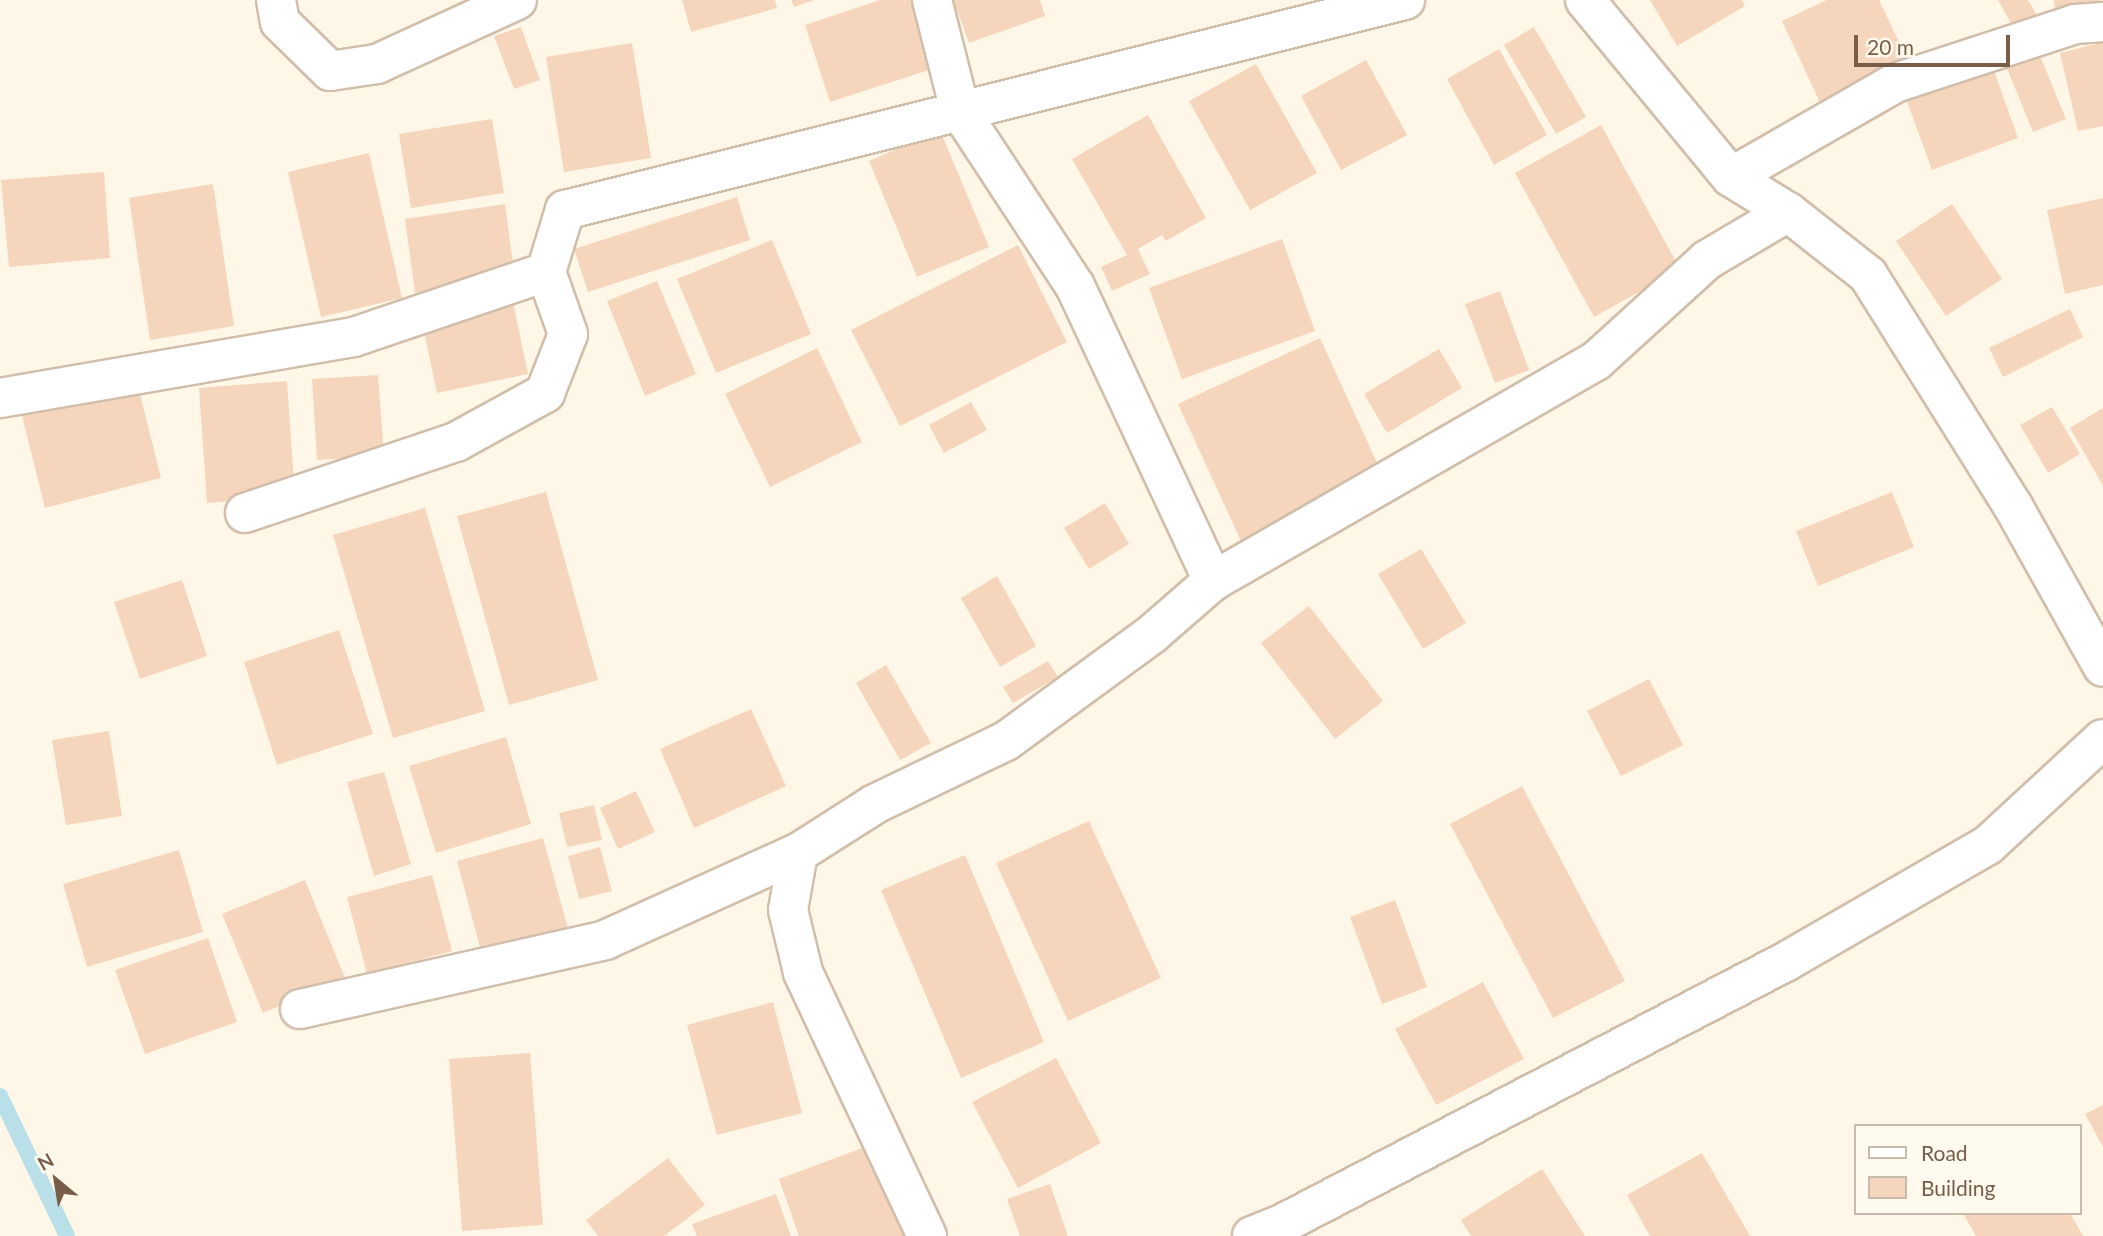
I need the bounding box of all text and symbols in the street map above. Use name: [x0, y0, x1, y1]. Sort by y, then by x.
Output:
scale bar: [1858, 21, 2014, 65]
text: 20 m: [1867, 34, 1914, 59]
legend: [1854, 1124, 2082, 1215]
text: Road: [1921, 1140, 1968, 1165]
north arrow: [21, 1145, 91, 1215]
text: N: [33, 1148, 57, 1175]
text: Building: [1921, 1175, 1996, 1200]

